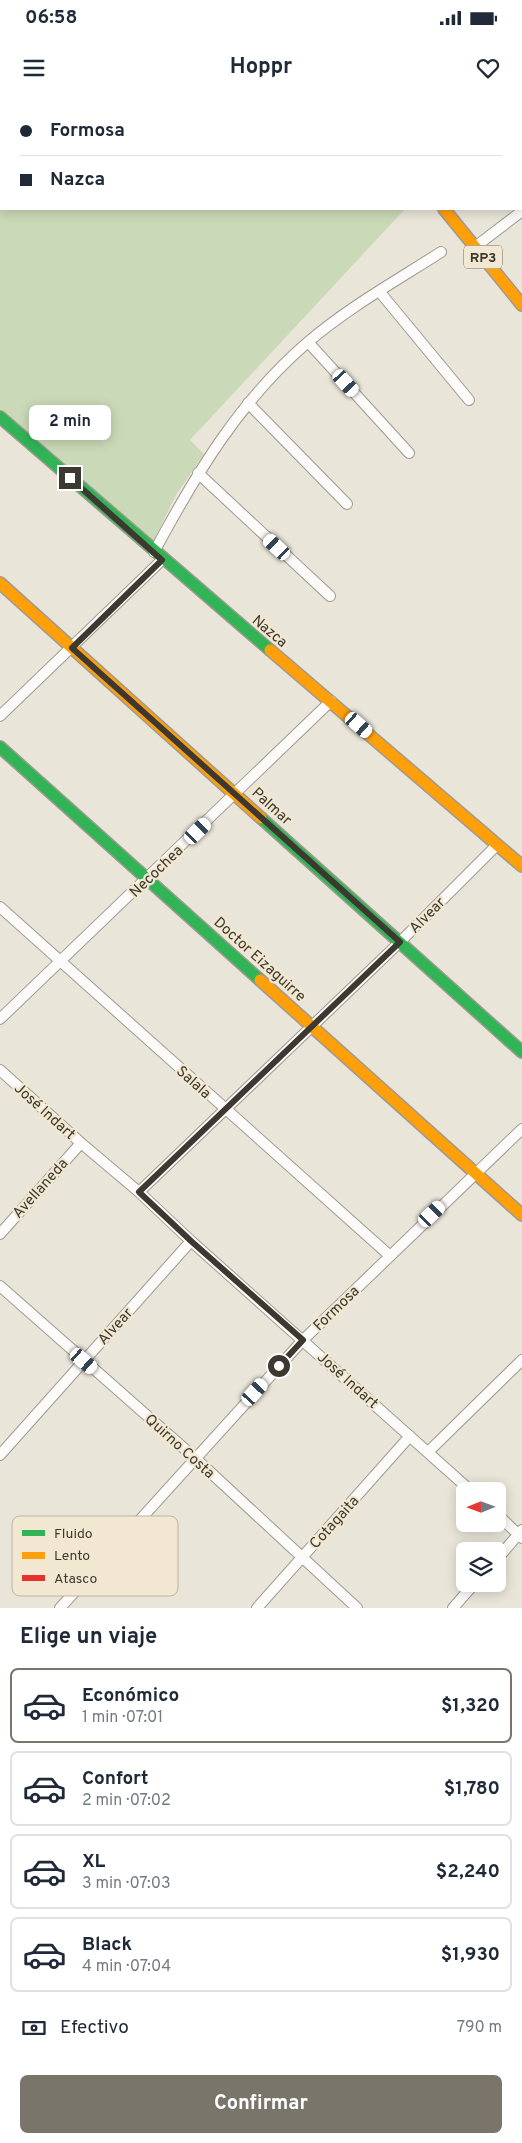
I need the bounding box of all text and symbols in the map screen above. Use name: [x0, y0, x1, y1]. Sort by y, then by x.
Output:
text: 06:58: [25, 6, 77, 30]
icon: menu: [20, 54, 48, 82]
text: Hoppr: [230, 54, 292, 81]
icon: heart: [474, 54, 502, 82]
text: Formosa: [50, 119, 125, 143]
text: Nazca: [50, 168, 105, 192]
road number: RP3: [464, 246, 502, 268]
car: [330, 367, 361, 399]
callout: 2 min: [29, 406, 111, 440]
text: 2 min: [49, 412, 91, 432]
route end: [59, 467, 81, 489]
car: [260, 531, 293, 563]
street label: Nazca: [247, 612, 291, 653]
car: [342, 709, 375, 741]
street label: Palmar: [247, 784, 295, 830]
car: [181, 815, 214, 847]
street label: Necochea: [126, 842, 188, 902]
street label: Alvear: [406, 894, 450, 938]
street label: Doctor Eizaguirre: [209, 914, 309, 1007]
street label: Salala: [172, 1062, 214, 1104]
street label: José Indart: [9, 1080, 79, 1145]
street label: Avellaneda: [9, 1155, 73, 1223]
car: [415, 1198, 448, 1230]
street label: Formosa: [310, 1282, 364, 1336]
street label: Alvear: [94, 1304, 138, 1350]
car: [67, 1345, 100, 1377]
street label: José Indart: [312, 1349, 382, 1414]
route start: [268, 1355, 290, 1377]
car: [239, 1376, 270, 1408]
street label: Quirno Costa: [140, 1411, 218, 1484]
north arrow: [456, 1482, 506, 1532]
map controls: [456, 1482, 506, 1592]
street label: Cotagaita: [306, 1492, 364, 1554]
legend: [12, 1516, 178, 1596]
text: Fluido: [54, 1526, 93, 1543]
button: layers: [456, 1542, 506, 1592]
text: Lento: [54, 1548, 90, 1565]
text: Atasco: [54, 1571, 97, 1588]
text: Elige un viaje: [20, 1624, 157, 1651]
icon: car: [22, 1683, 67, 1728]
text: Económico: [82, 1684, 179, 1708]
text: $1,320: [441, 1694, 500, 1718]
text: 1 min · 07:01: [82, 1708, 163, 1728]
icon: car: [22, 1766, 67, 1811]
text: Confort: [82, 1767, 148, 1791]
text: $1,780: [444, 1777, 500, 1801]
text: 2 min · 07:02: [82, 1791, 171, 1811]
icon: car: [22, 1849, 67, 1894]
text: XL: [82, 1850, 105, 1874]
text: $2,240: [436, 1860, 500, 1884]
text: 3 min · 07:03: [82, 1874, 171, 1894]
icon: car: [22, 1932, 67, 1977]
text: Black: [82, 1933, 132, 1957]
text: $1,930: [441, 1943, 500, 1967]
text: 4 min · 07:04: [82, 1957, 171, 1977]
icon: cash: [20, 2014, 48, 2042]
text: Efectivo: [60, 2016, 129, 2040]
text: 790 m: [457, 2018, 502, 2038]
button: Confirmar: [20, 2075, 502, 2133]

